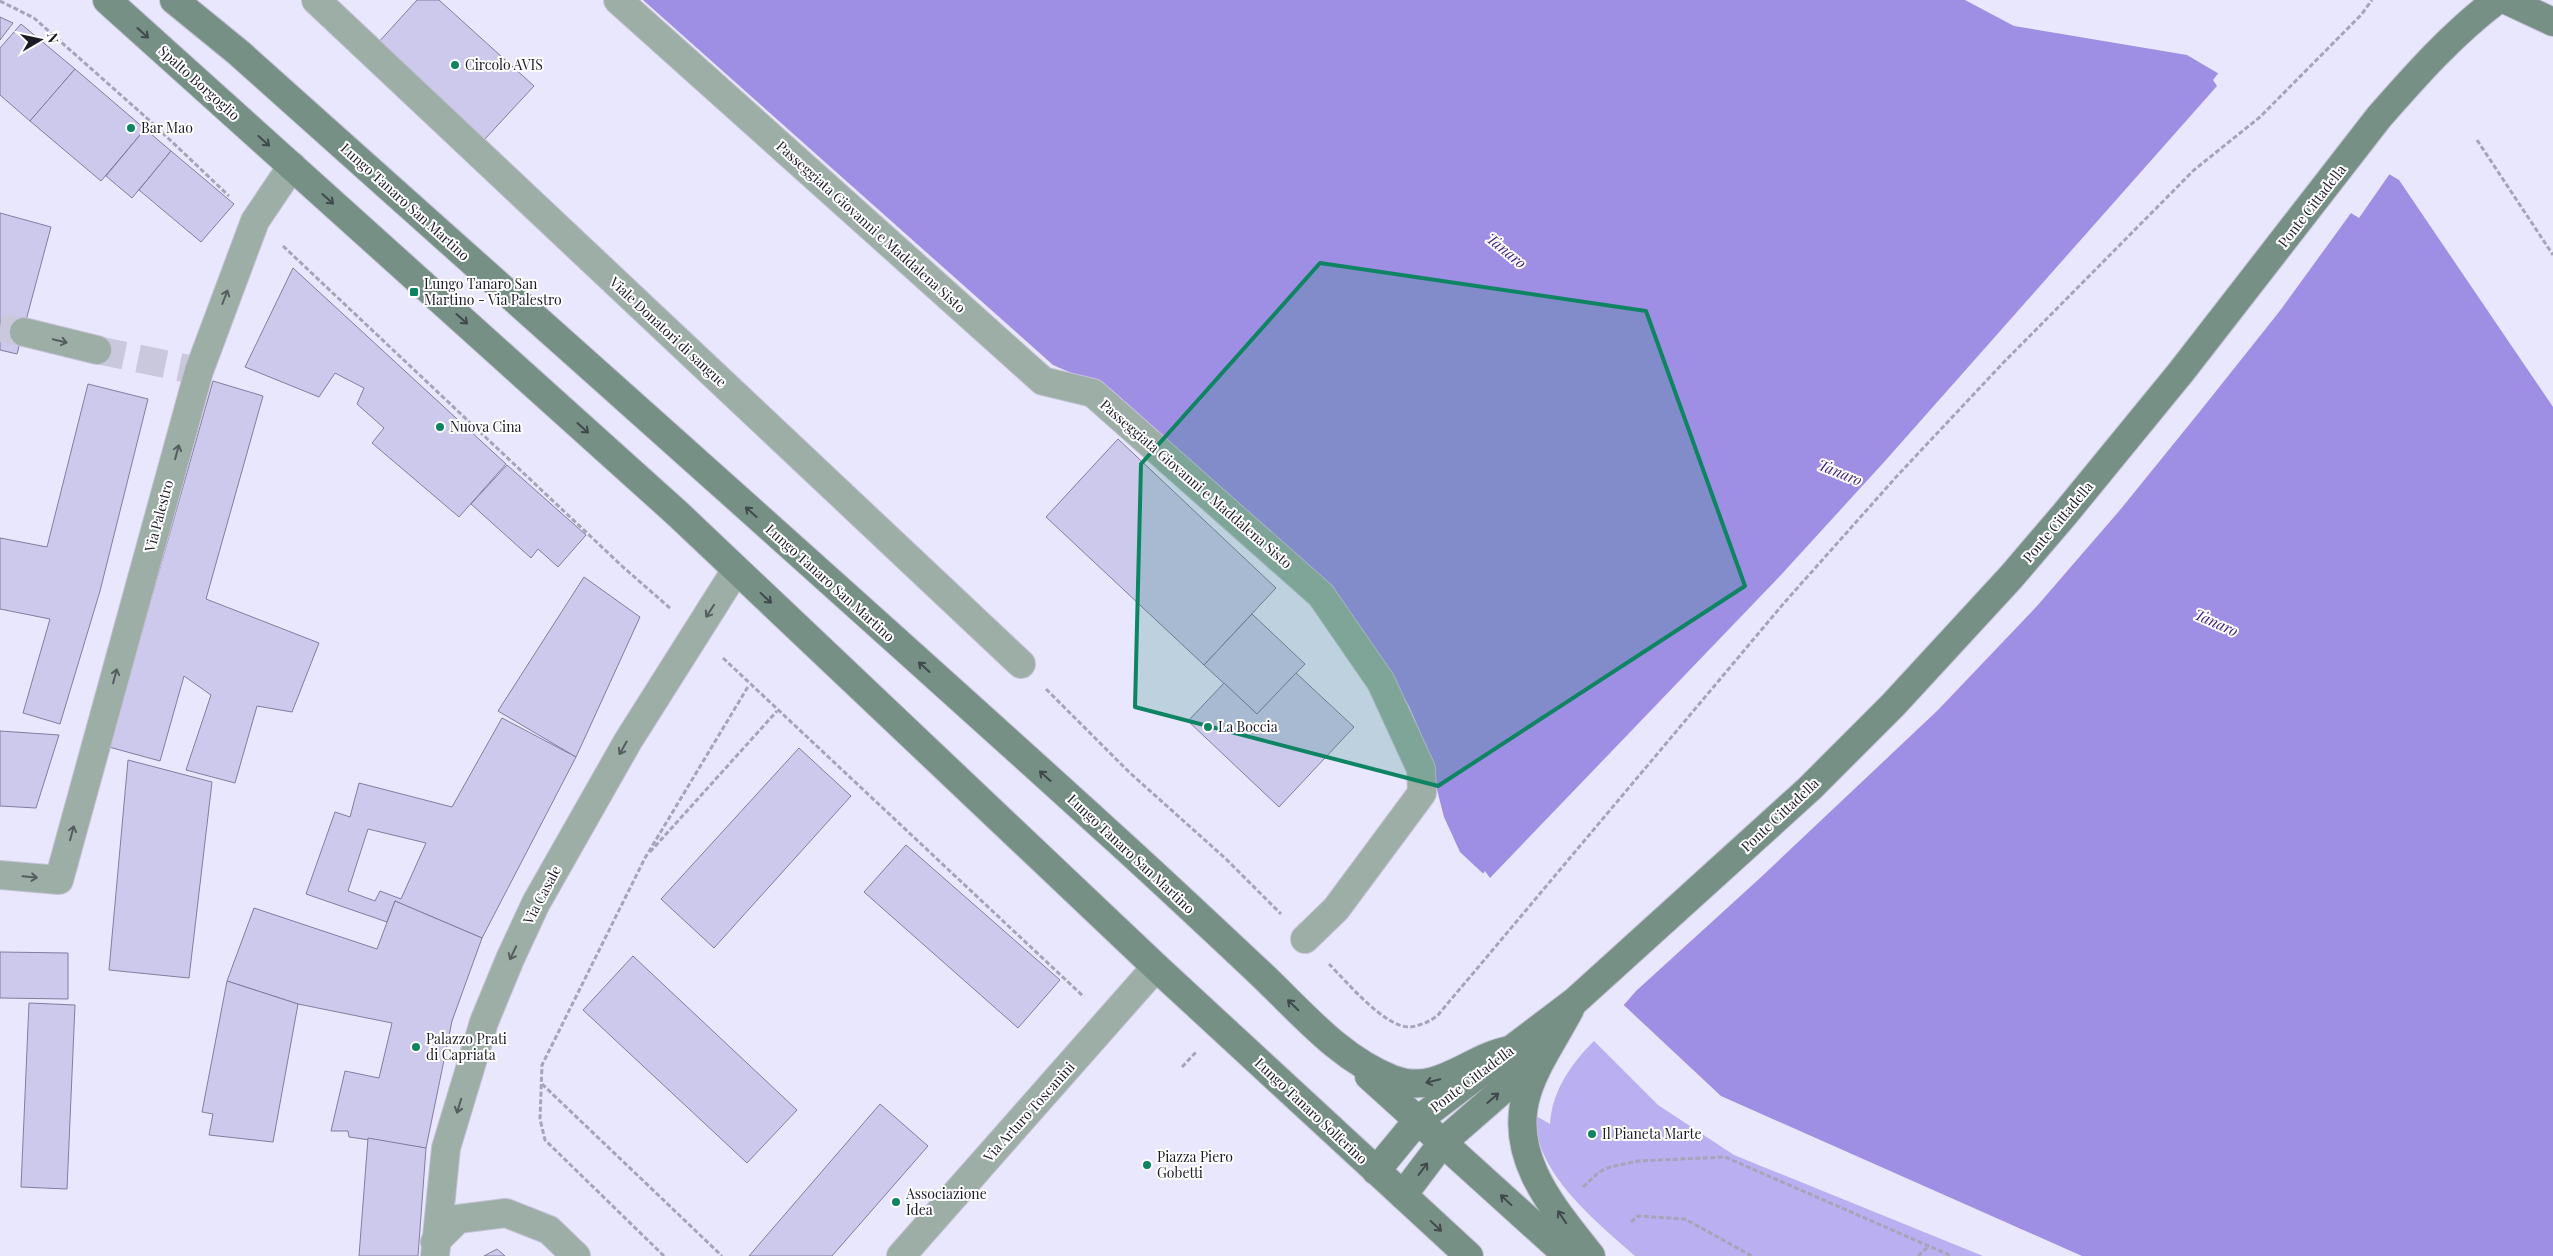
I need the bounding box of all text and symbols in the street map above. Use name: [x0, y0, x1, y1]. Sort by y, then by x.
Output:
north arrow: [15, 15, 65, 65]
one-way arrow: [137, 27, 150, 38]
text: N: [43, 31, 64, 44]
street label: Spalto Borgoglio: [155, 41, 244, 125]
place label: Circolo AVIS: [465, 55, 543, 74]
marker: Circolo AVIS: [449, 59, 461, 71]
place label: Bar Mao: [141, 118, 193, 137]
marker: Bar Mao: [125, 122, 137, 134]
one-way arrow: [258, 135, 271, 147]
street label: Passeggiata Giovanni e Maddalena Sisto: [773, 136, 970, 317]
street label: Lungo Tanaro San Martino: [337, 139, 474, 265]
street label: Ponte Cittadella: [2273, 160, 2350, 251]
one-way arrow: [321, 193, 334, 204]
water label: Tanaro: [1483, 228, 1531, 272]
street label: Viale Donatori di sangue: [605, 272, 731, 391]
place label: Lungo Tanaro San Martino - Via Palestro: [424, 274, 562, 309]
marker: Lungo Tanaro San Martino - Via Palestro: [408, 286, 420, 298]
one-way arrow: [221, 290, 231, 305]
one-way arrow: [456, 313, 469, 324]
one-way arrow: [52, 337, 68, 346]
street label: Passeggiata Giovanni e Maddalena Sisto: [1096, 395, 1297, 572]
place label: Nuova Cina: [450, 417, 522, 436]
marker: Nuova Cina: [434, 421, 446, 433]
one-way arrow: [576, 422, 589, 433]
one-way arrow: [172, 444, 182, 460]
water label: Tanaro: [1815, 454, 1865, 490]
street label: Ponte Cittadella: [2018, 477, 2097, 566]
street label: Via Palestro: [140, 478, 177, 555]
one-way arrow: [745, 506, 758, 518]
street label: Lungo Tanaro San Martino: [762, 520, 899, 646]
one-way arrow: [759, 592, 772, 604]
one-way arrow: [704, 603, 714, 617]
water label: Tanaro: [2191, 604, 2241, 641]
one-way arrow: [918, 662, 931, 673]
one-way arrow: [111, 668, 120, 684]
place label: La Boccia: [1218, 717, 1278, 736]
marker: La Boccia: [1202, 721, 1214, 733]
one-way arrow: [618, 741, 628, 755]
one-way arrow: [1039, 770, 1052, 782]
street label: Ponte Cittadella: [1737, 774, 1823, 856]
street label: Lungo Tanaro San Martino: [1064, 790, 1199, 918]
one-way arrow: [68, 825, 77, 841]
street label: Via Casale: [518, 862, 565, 928]
one-way arrow: [21, 872, 37, 882]
one-way arrow: [507, 945, 517, 960]
one-way arrow: [1287, 999, 1299, 1011]
place label: Palazzo Prati di Capriata: [426, 1029, 507, 1064]
marker: Palazzo Prati di Capriata: [410, 1041, 422, 1053]
street label: Ponte Cittadella: [1426, 1041, 1517, 1116]
street label: Lungo Tanaro Solferino: [1251, 1053, 1372, 1168]
street label: Via Arturo Toscanini: [978, 1058, 1079, 1166]
one-way arrow: [1426, 1077, 1442, 1086]
one-way arrow: [1487, 1093, 1500, 1104]
one-way arrow: [454, 1098, 463, 1113]
place label: Il Pianeta Marte: [1602, 1124, 1702, 1143]
marker: Il Pianeta Marte: [1586, 1128, 1598, 1140]
place label: Piazza Piero Gobetti: [1157, 1147, 1233, 1182]
marker: Piazza Piero Gobetti: [1141, 1159, 1153, 1171]
one-way arrow: [1418, 1162, 1428, 1176]
place label: Associazione Idea: [905, 1184, 987, 1219]
one-way arrow: [1500, 1194, 1513, 1206]
marker: Associazione Idea: [890, 1196, 902, 1208]
one-way arrow: [1557, 1210, 1567, 1224]
one-way arrow: [1429, 1220, 1442, 1232]

